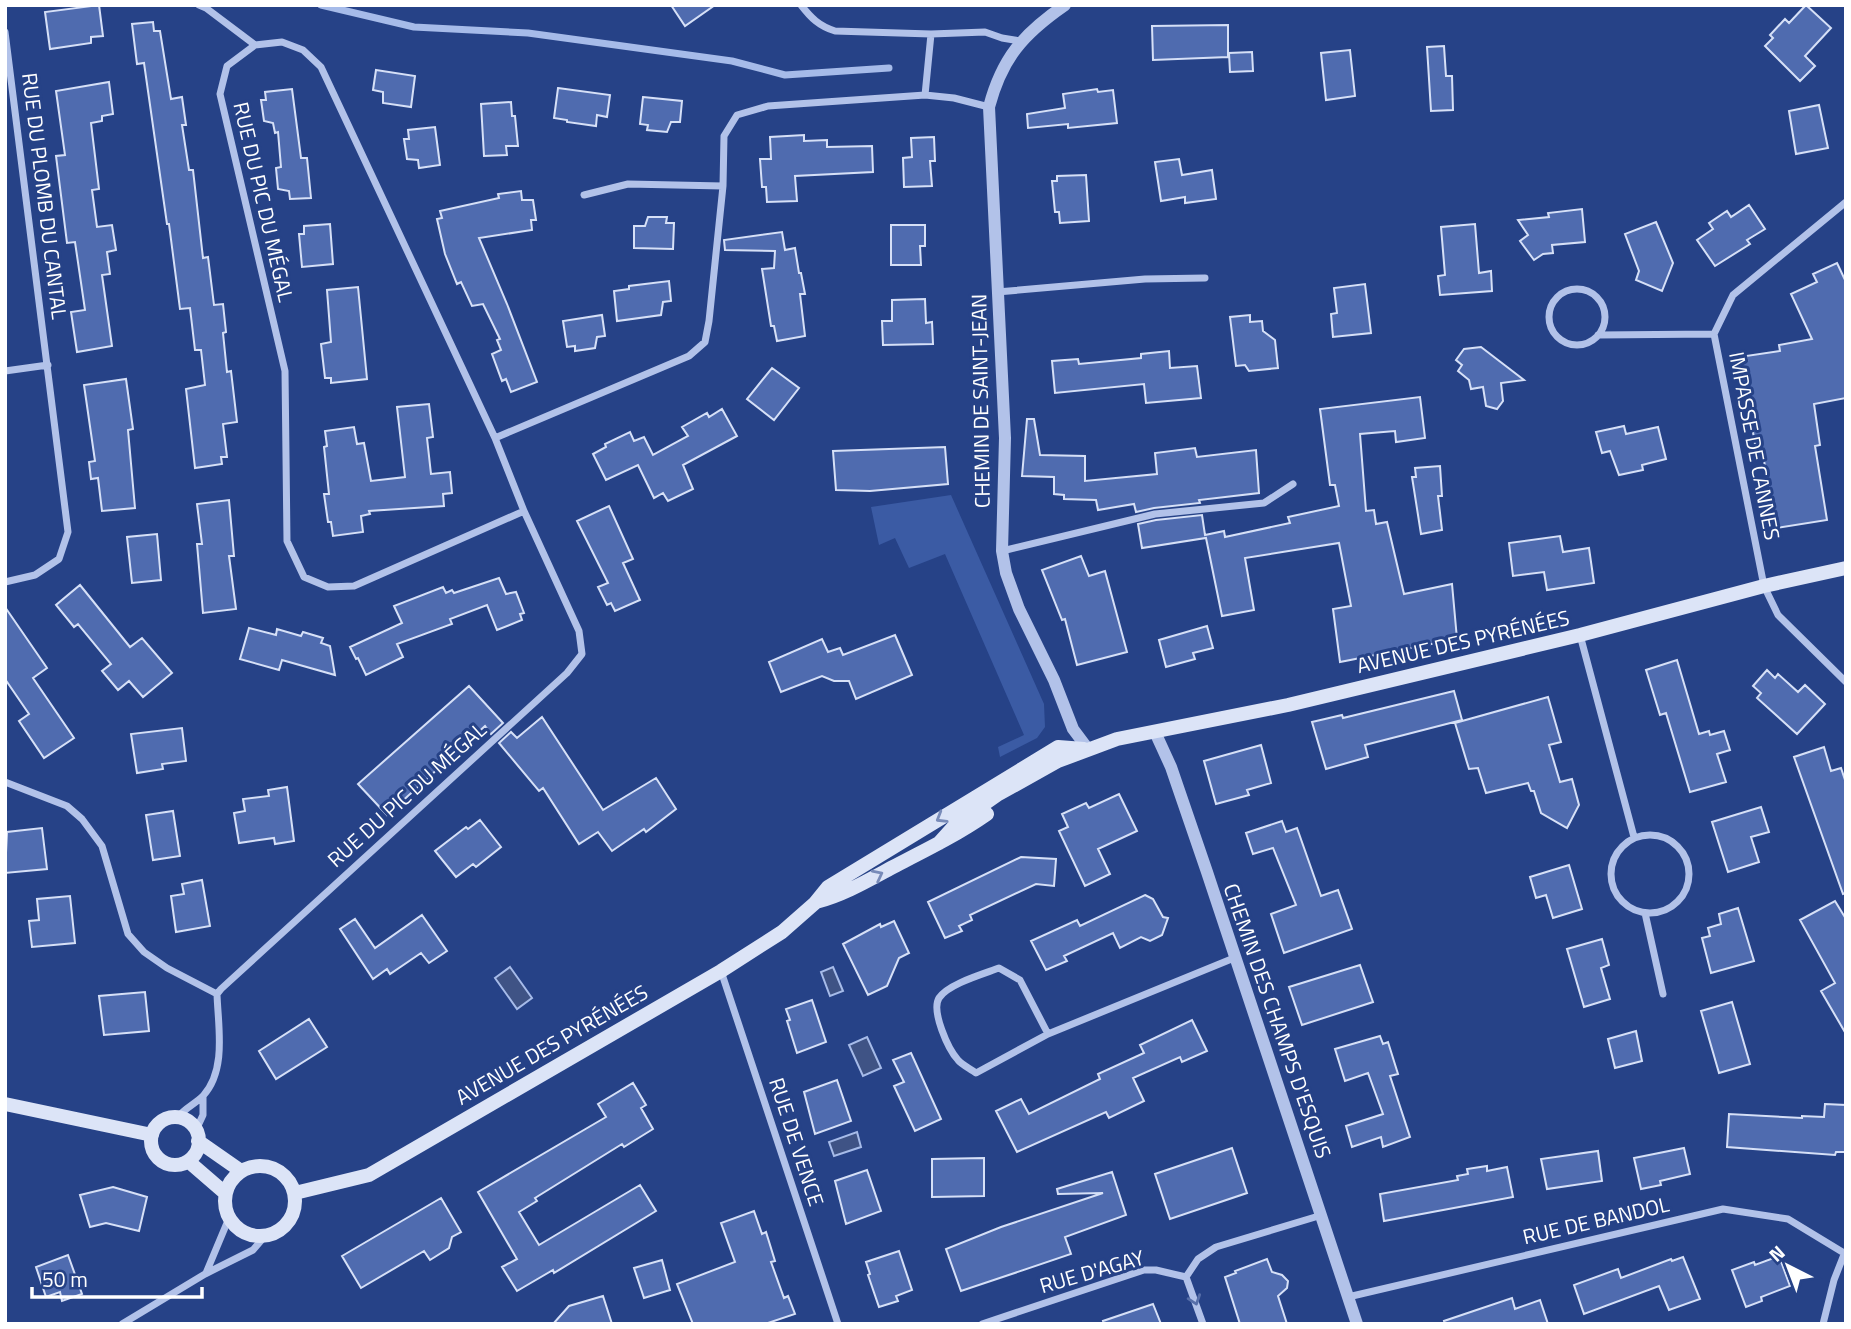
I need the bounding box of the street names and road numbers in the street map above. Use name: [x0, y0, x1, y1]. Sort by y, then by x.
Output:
street label: RUE DU PLOMB DU CANTAL: [14, 71, 76, 321]
street label: RUE DU PIC DU MÉGAL: [225, 99, 303, 305]
street label: CHEMIN DE SAINT-JEAN: [962, 294, 998, 508]
street label: IMPASSE DE CANNES: [1721, 349, 1789, 543]
street label: AVENUE DES PYRÉNÉES: [1353, 601, 1572, 681]
street label: RUE DU PIC DU MÉGAL: [320, 714, 493, 875]
street label: CHEMIN DES CHAMPS D'ESQUIS: [1216, 879, 1340, 1162]
street label: AVENUE DES PYRÉNÉES: [449, 976, 654, 1112]
street label: RUE DE VENCE: [761, 1073, 833, 1210]
street label: RUE DE BANDOL: [1519, 1188, 1672, 1252]
street label: RUE D'AGAY: [1036, 1241, 1149, 1301]

